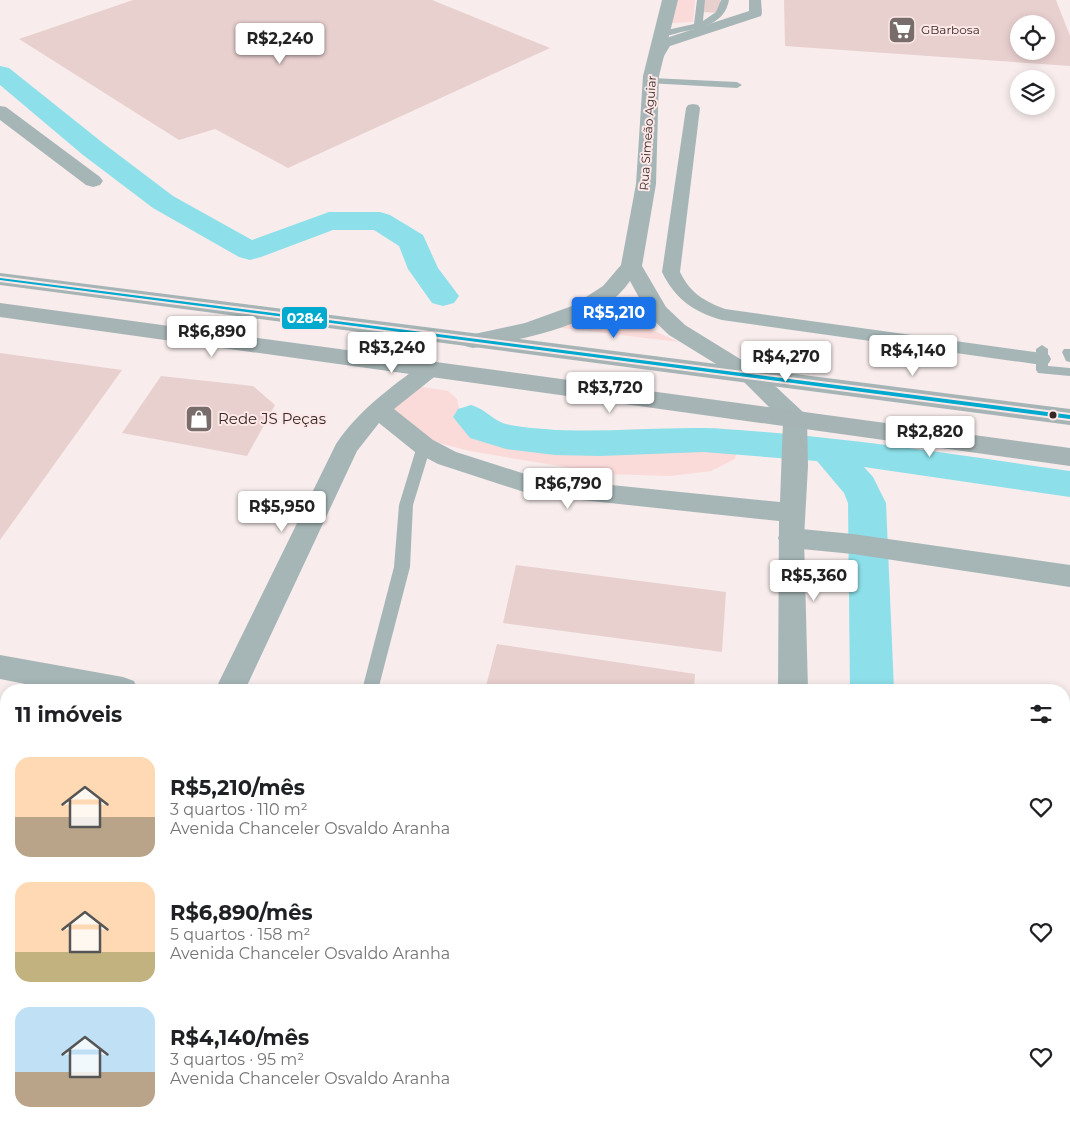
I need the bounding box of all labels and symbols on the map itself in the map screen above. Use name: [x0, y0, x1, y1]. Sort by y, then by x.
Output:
supermarket icon: GBarbosa: [887, 15, 917, 45]
pin: R$2,240: [234, 22, 326, 65]
place label: GBarbosa: [921, 22, 980, 37]
street label: Rua Simeão Aguiar: [636, 75, 659, 191]
pin: R$5,210: [568, 296, 660, 339]
line badge: 0284: [281, 306, 328, 330]
text: 0284: [287, 309, 324, 327]
pin: R$6,890: [166, 316, 258, 358]
pin: R$3,240: [346, 332, 438, 374]
pin: R$4,140: [867, 334, 959, 377]
pin: R$4,270: [740, 340, 832, 383]
pin: R$3,720: [564, 372, 656, 414]
shop icon: Rede JS Peças: [184, 404, 214, 434]
place label: Rede JS Peças: [218, 409, 326, 428]
unlabelled marker: [1048, 410, 1058, 420]
pin: R$2,820: [884, 416, 976, 458]
pin: R$6,790: [522, 468, 614, 510]
pin: R$5,950: [236, 490, 328, 533]
pin: R$5,360: [768, 560, 860, 602]

